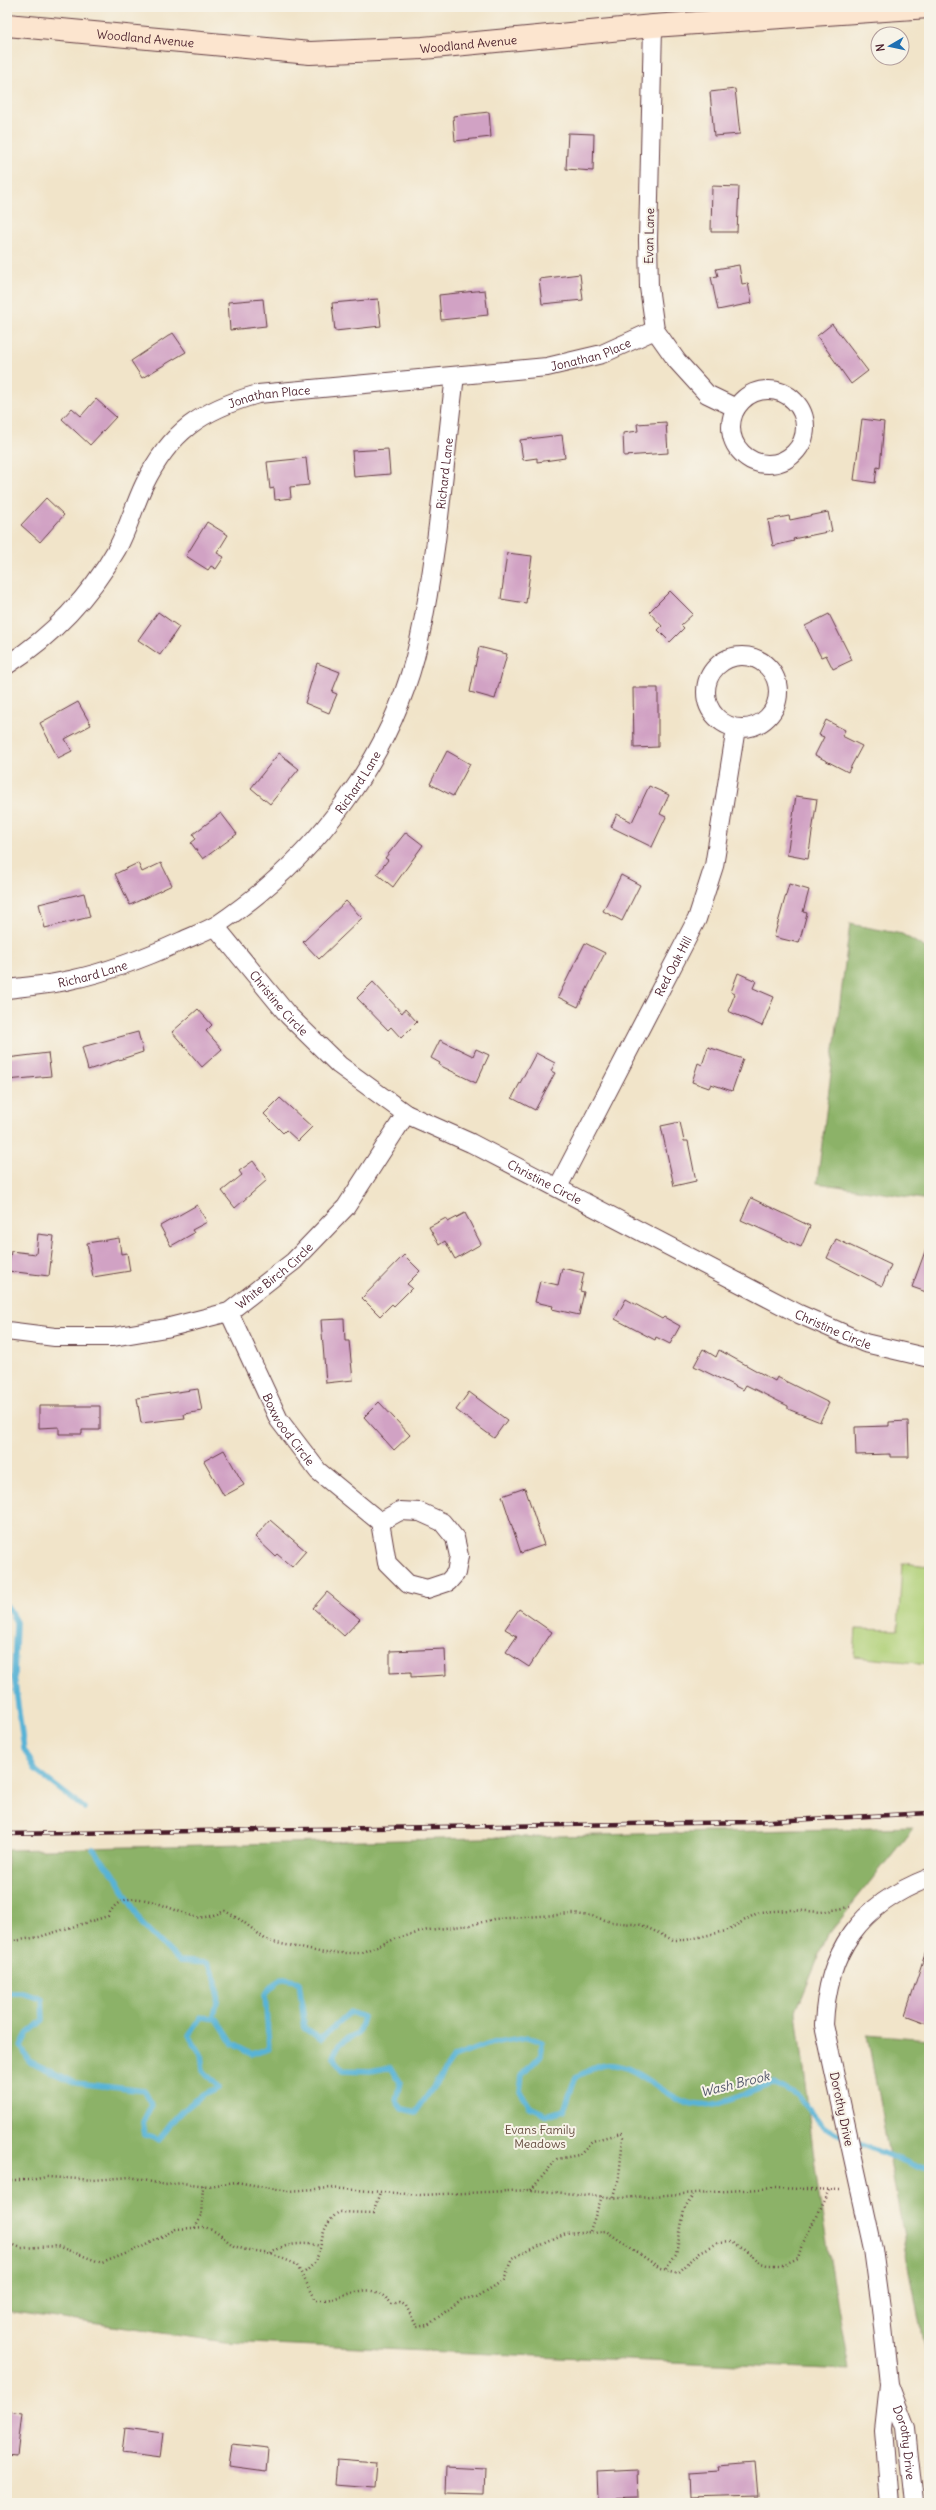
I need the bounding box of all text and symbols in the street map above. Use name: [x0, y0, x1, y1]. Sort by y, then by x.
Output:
street label: Woodland Avenue: [96, 26, 195, 50]
north arrow: [870, 26, 910, 66]
street label: Woodland Avenue: [419, 32, 518, 56]
text: N: [873, 43, 888, 52]
street label: Evan Lane: [641, 208, 657, 264]
street label: Jonathan Place: [549, 335, 633, 373]
street label: Jonathan Place: [226, 382, 311, 411]
street label: Richard Lane: [433, 437, 455, 510]
street label: Richard Lane: [332, 748, 383, 816]
street label: Red Oak Hill: [651, 933, 694, 999]
street label: Richard Lane: [56, 957, 129, 990]
street label: Christine Circle: [247, 967, 312, 1038]
street label: Christine Circle: [505, 1156, 585, 1207]
street label: White Birch Circle: [232, 1239, 315, 1312]
street label: Christine Circle: [793, 1306, 873, 1352]
street label: Boxwood Circle: [260, 1391, 318, 1468]
water label: Wash Brook: [699, 2067, 772, 2101]
street label: Dorothy Drive: [827, 2070, 857, 2148]
park label: Evans Family Meadows: [505, 2122, 575, 2151]
street label: Dorothy Drive: [890, 2403, 919, 2480]

